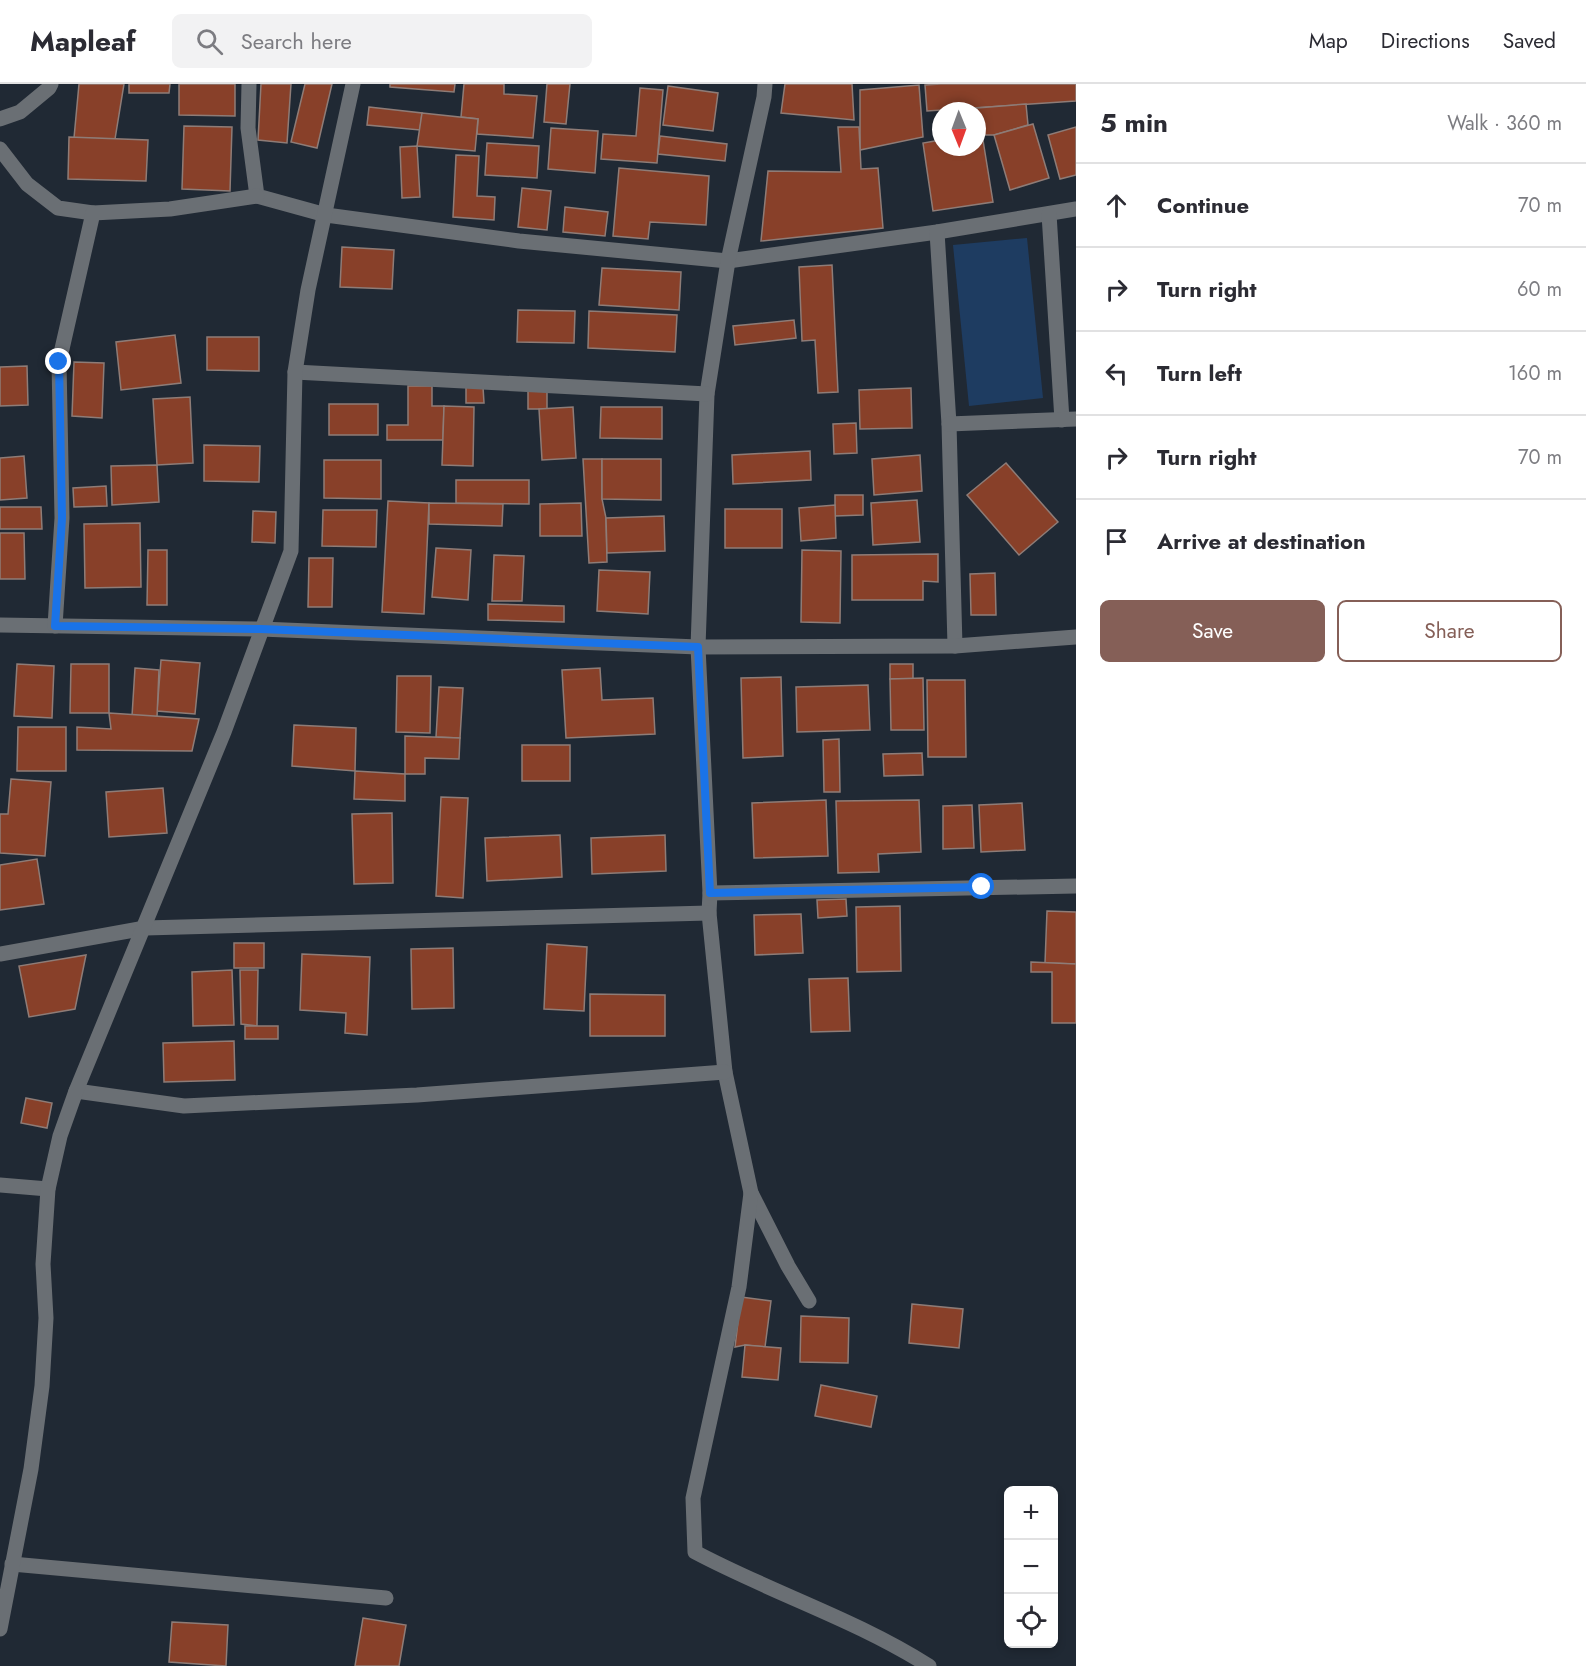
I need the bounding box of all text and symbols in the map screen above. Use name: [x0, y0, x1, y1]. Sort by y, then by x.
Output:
search box: [172, 14, 592, 68]
text: Mapleaf: [30, 21, 136, 62]
icon: search: [193, 25, 226, 58]
text: Search here: [241, 25, 352, 57]
text: Map: [1309, 26, 1348, 56]
text: Directions: [1381, 26, 1470, 56]
text: Saved: [1503, 26, 1556, 56]
north arrow: [932, 102, 986, 156]
text: 5 min: [1100, 104, 1168, 142]
text: Walk · 360 m: [1447, 109, 1562, 138]
icon: ahead: [1100, 189, 1133, 222]
text: Continue: [1157, 189, 1249, 221]
text: 70 m: [1518, 191, 1562, 220]
icon: right: [1100, 273, 1133, 306]
text: Turn right: [1157, 273, 1257, 305]
text: 60 m: [1517, 275, 1562, 304]
route end: [45, 348, 71, 374]
icon: left: [1100, 357, 1133, 390]
text: Turn left: [1157, 357, 1242, 389]
text: 160 m: [1508, 359, 1562, 388]
icon: right: [1100, 441, 1133, 474]
text: Turn right: [1157, 441, 1257, 473]
text: 70 m: [1518, 443, 1562, 472]
icon: arrive: [1100, 525, 1133, 558]
text: Arrive at destination: [1157, 525, 1366, 557]
button: Save: [1100, 600, 1325, 662]
button: Share: [1337, 600, 1562, 662]
route start: [968, 873, 994, 899]
map controls: [1004, 1486, 1058, 1648]
button: +: [1004, 1486, 1058, 1540]
button: −: [1004, 1540, 1058, 1594]
button: locate: [1004, 1594, 1058, 1648]

